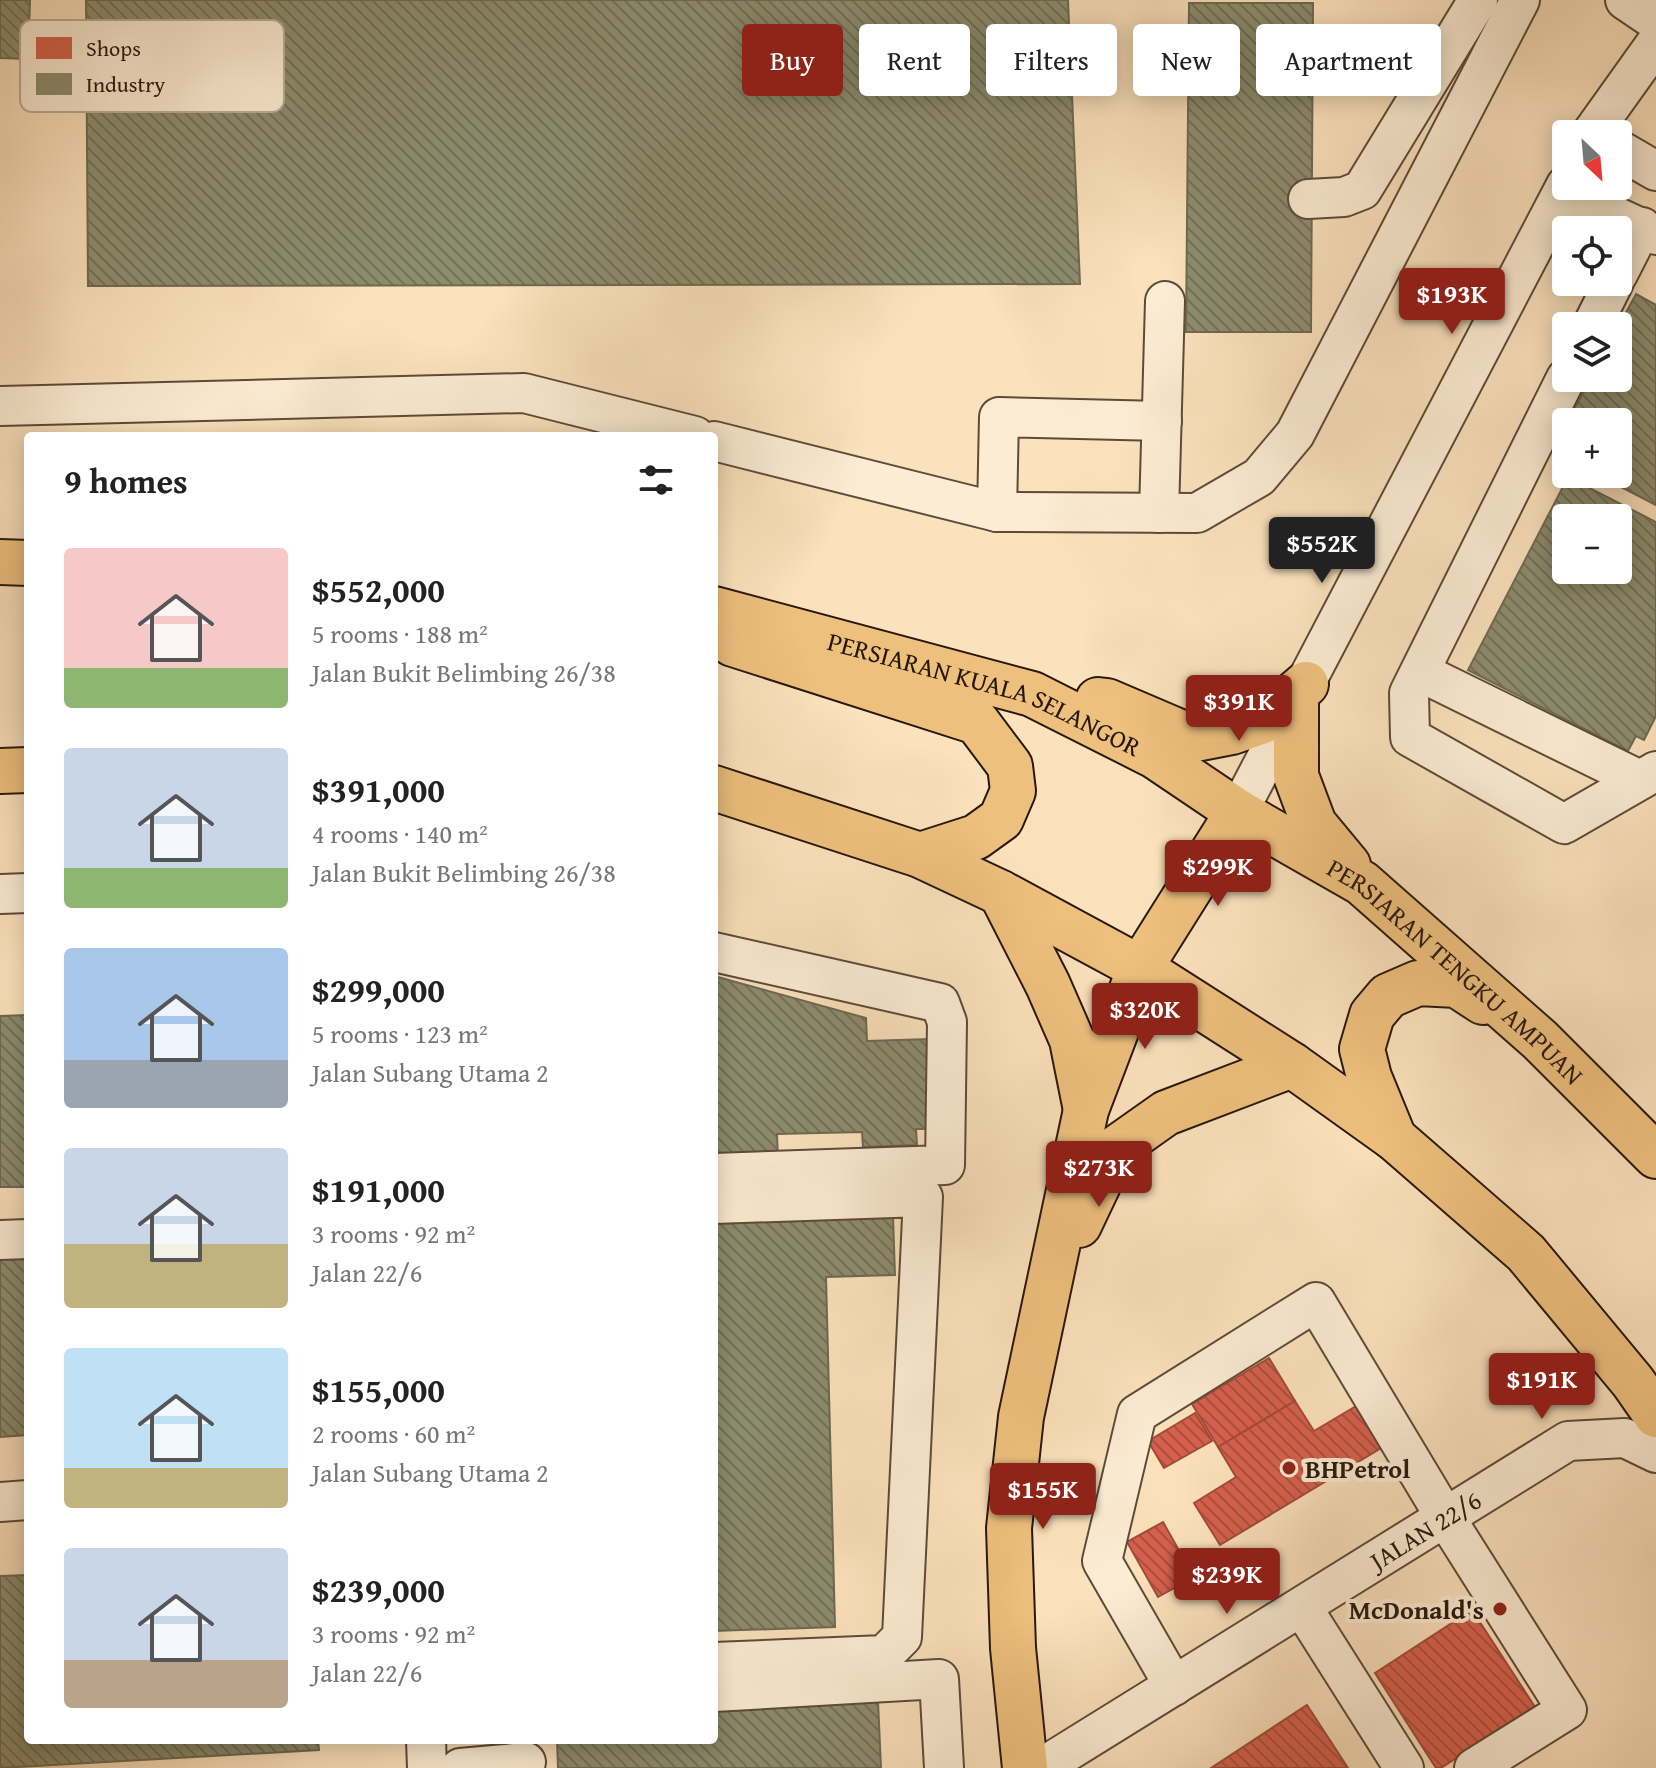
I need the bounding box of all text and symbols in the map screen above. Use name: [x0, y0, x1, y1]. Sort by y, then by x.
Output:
legend: [20, 20, 284, 112]
chip: Buy: [742, 24, 843, 96]
chip: Rent: [859, 24, 970, 96]
chip: Filters: [986, 24, 1117, 96]
chip: New: [1133, 24, 1240, 96]
chip: Apartment: [1256, 24, 1441, 96]
text: Shops: [86, 32, 141, 64]
text: Industry: [86, 68, 165, 100]
north arrow: [1552, 120, 1632, 200]
map controls: [1552, 120, 1632, 584]
button: locate: [1552, 216, 1632, 296]
pin: $193K: [1396, 268, 1508, 336]
text: $193K: [1417, 274, 1487, 313]
button: layers: [1552, 312, 1632, 392]
button: +: [1552, 408, 1632, 488]
text: 9 homes: [64, 456, 188, 505]
icon: filters: [634, 458, 678, 502]
button: −: [1552, 504, 1632, 584]
pin: $552K: [1266, 517, 1378, 585]
text: $552K: [1287, 523, 1357, 562]
text: $552,000: [312, 565, 445, 614]
icon: home: [128, 580, 224, 676]
text: 5 rooms · 188 m²: [312, 614, 488, 653]
street label: PERSIARAN KUALA SELANGOR: [824, 621, 1148, 766]
text: Jalan Bukit Belimbing 26/38: [312, 653, 616, 692]
pin: $391K: [1183, 675, 1295, 743]
text: $391K: [1204, 681, 1274, 720]
text: $391,000: [312, 765, 445, 814]
icon: home: [128, 780, 224, 876]
text: 4 rooms · 140 m²: [312, 814, 488, 853]
pin: $299K: [1162, 840, 1274, 908]
text: $299K: [1183, 846, 1253, 885]
street label: PERSIARAN TENGKU AMPUAN: [1320, 848, 1593, 1093]
text: Jalan Bukit Belimbing 26/38: [312, 853, 616, 892]
text: $299,000: [312, 965, 445, 1014]
icon: home: [128, 980, 224, 1076]
pin: $320K: [1089, 983, 1201, 1051]
text: $320K: [1110, 989, 1180, 1028]
text: 5 rooms · 123 m²: [312, 1014, 488, 1053]
text: Jalan Subang Utama 2: [312, 1053, 549, 1092]
pin: $273K: [1043, 1141, 1155, 1209]
text: $273K: [1064, 1147, 1134, 1186]
text: $191,000: [312, 1165, 445, 1214]
icon: home: [128, 1180, 224, 1276]
text: 3 rooms · 92 m²: [312, 1214, 475, 1253]
text: Jalan 22/6: [312, 1253, 422, 1292]
pin: $191K: [1486, 1353, 1598, 1421]
text: $191K: [1507, 1359, 1577, 1398]
text: $155,000: [312, 1365, 445, 1414]
icon: home: [128, 1380, 224, 1476]
text: 2 rooms · 60 m²: [312, 1414, 475, 1453]
place label: BHPetrol: [1305, 1449, 1410, 1488]
text: Jalan Subang Utama 2: [312, 1453, 549, 1492]
marker: BHPetrol: [1280, 1459, 1298, 1477]
pin: $155K: [987, 1463, 1099, 1531]
text: $155K: [1008, 1469, 1078, 1508]
street label: JALAN 22/6: [1359, 1480, 1488, 1581]
pin: $239K: [1171, 1548, 1283, 1616]
text: $239K: [1192, 1554, 1262, 1593]
text: $239,000: [312, 1565, 445, 1614]
icon: home: [128, 1580, 224, 1676]
place label: McDonald's: [1349, 1590, 1484, 1629]
marker: McDonald's: [1491, 1600, 1509, 1618]
text: 3 rooms · 92 m²: [312, 1614, 475, 1653]
text: Jalan 22/6: [312, 1653, 422, 1692]

